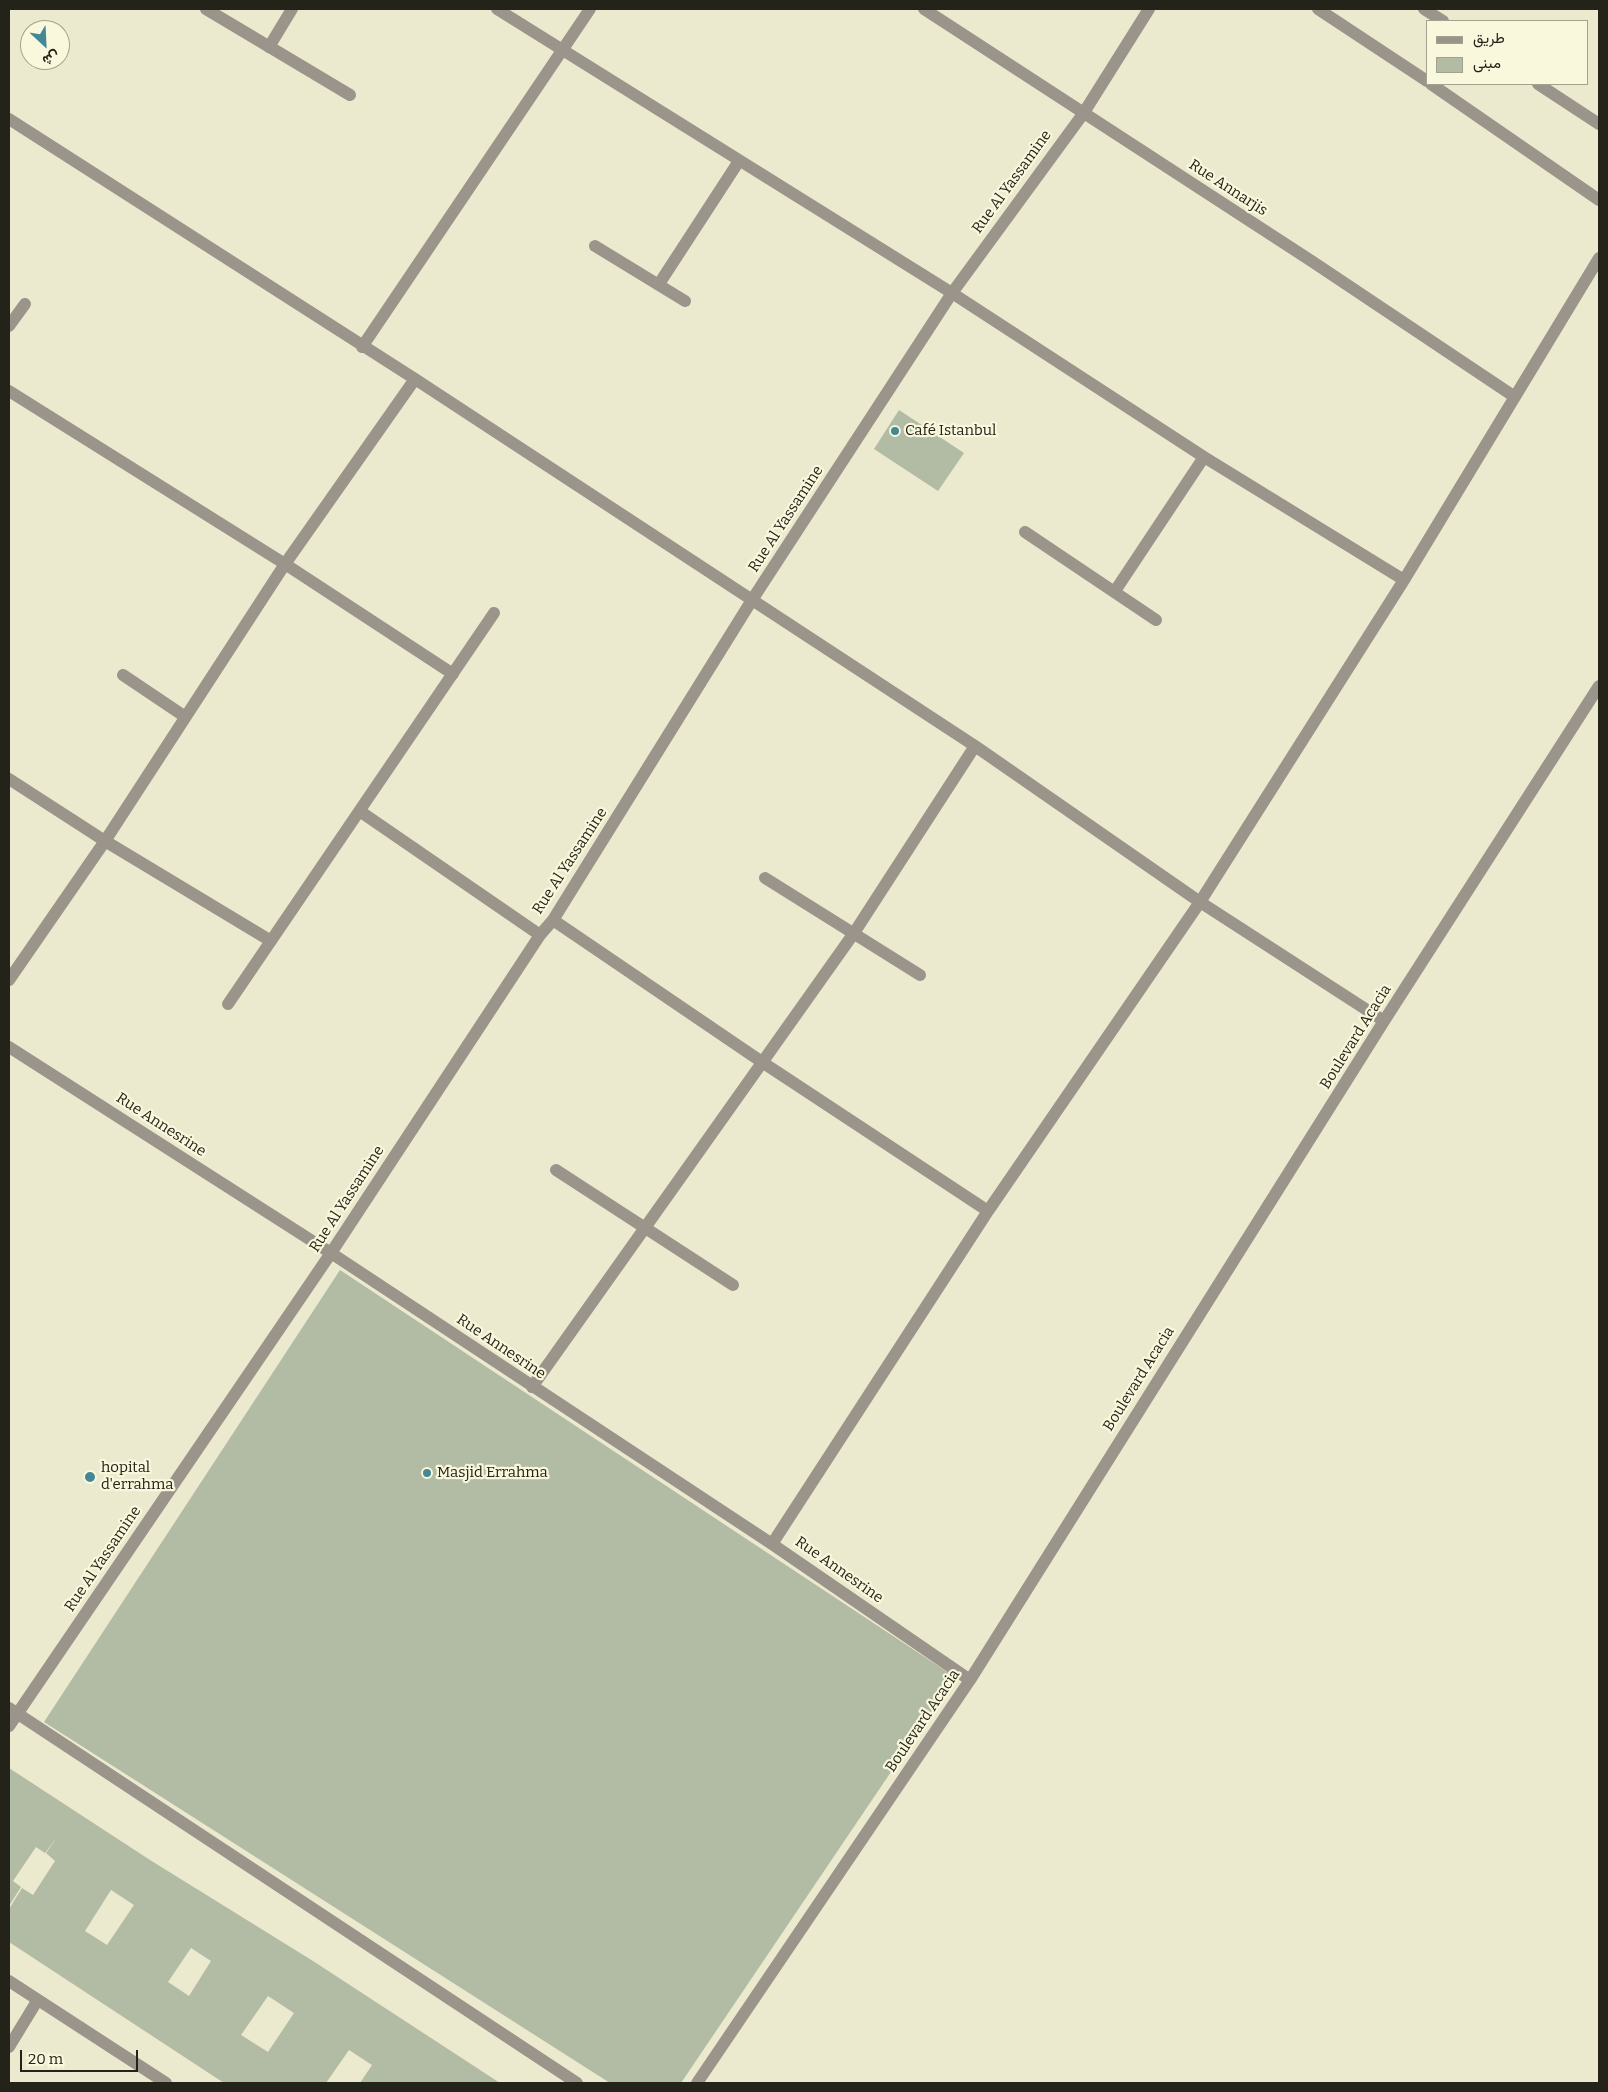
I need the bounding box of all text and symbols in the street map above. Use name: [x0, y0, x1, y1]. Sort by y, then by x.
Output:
north arrow: [20, 20, 70, 70]
legend: [1426, 20, 1588, 85]
text: طريق: [1473, 29, 1505, 47]
text: ش: [40, 47, 62, 69]
text: مبنى: [1473, 54, 1501, 72]
street label: Rue Al Yassamine: [968, 127, 1056, 237]
street label: Rue Annarjis: [1185, 156, 1271, 220]
place label: Café Istanbul: [905, 422, 996, 440]
marker: Café Istanbul: [889, 425, 901, 437]
street label: Rue Al Yassamine: [745, 462, 827, 576]
street label: Rue Al Yassamine: [529, 804, 611, 918]
street label: Boulevard Acacia: [1317, 982, 1395, 1092]
street label: Rue Annesrine: [113, 1089, 209, 1161]
street label: Rue Al Yassamine: [306, 1142, 388, 1256]
street label: Rue Annesrine: [453, 1311, 549, 1383]
street label: Boulevard Acacia: [1100, 1324, 1178, 1434]
place label: hopital d'errahma: [101, 1459, 173, 1494]
place label: Masjid Errahma: [437, 1464, 548, 1482]
marker: Masjid Errahma: [421, 1467, 433, 1479]
marker: hopital d'errahma: [83, 1470, 97, 1484]
street label: Rue Al Yassamine: [61, 1503, 145, 1615]
street label: Rue Annesrine: [791, 1533, 887, 1607]
street label: Boulevard Acacia: [882, 1666, 964, 1776]
scale bar: [22, 2040, 140, 2072]
text: 20 m: [28, 2050, 63, 2068]

